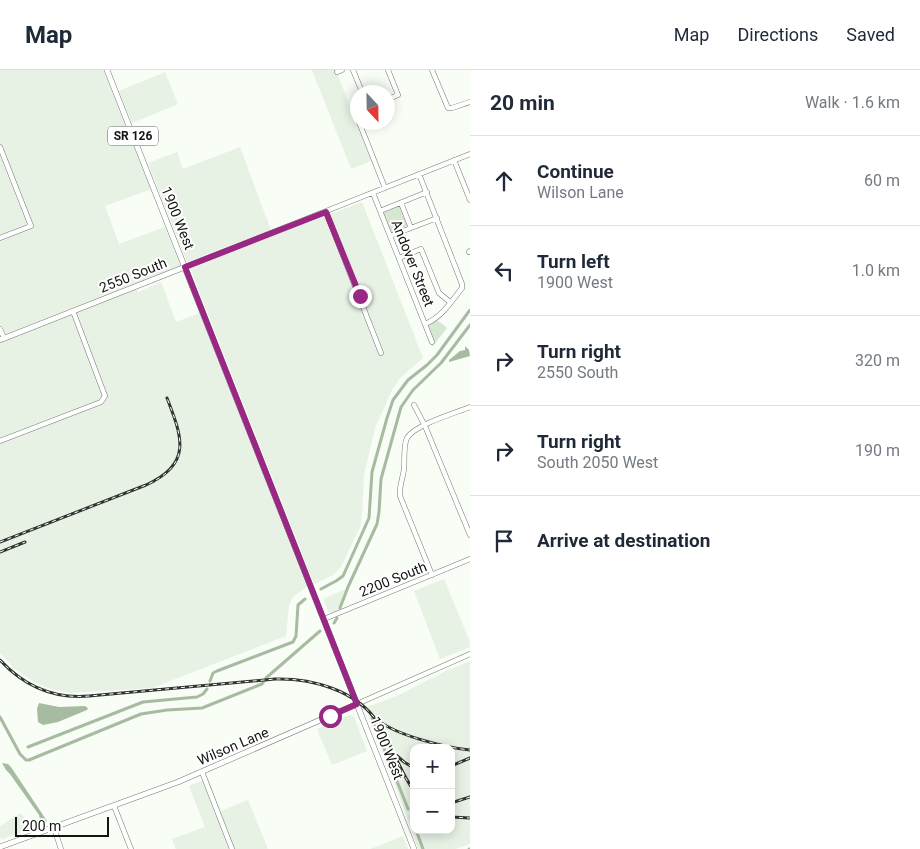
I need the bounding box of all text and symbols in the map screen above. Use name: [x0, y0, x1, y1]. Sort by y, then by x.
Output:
text: Map: [25, 21, 72, 49]
text: Map: [674, 24, 709, 45]
text: Directions: [737, 24, 818, 45]
text: Saved: [846, 24, 895, 45]
north arrow: [350, 85, 395, 130]
text: 20 min: [490, 91, 555, 115]
text: Walk · 1.6 km: [805, 93, 900, 112]
road number: SR 126: [108, 126, 158, 146]
text: Continue: [537, 160, 614, 183]
icon: ahead: [490, 167, 518, 195]
text: 60 m: [864, 171, 900, 190]
text: Wilson Lane: [537, 183, 624, 202]
street label: 1900 West: [158, 184, 198, 252]
street label: Andover Street: [388, 217, 438, 309]
text: Turn left: [537, 250, 610, 273]
street label: 2550 South: [97, 254, 169, 296]
icon: left: [490, 257, 518, 285]
text: 1.0 km: [852, 261, 900, 280]
text: 1900 West: [537, 273, 613, 292]
route end: [349, 285, 372, 308]
text: Turn right: [537, 340, 621, 363]
icon: right: [490, 347, 518, 375]
text: 320 m: [855, 351, 900, 370]
text: 2550 South: [537, 363, 618, 382]
text: Turn right: [537, 430, 621, 453]
icon: right: [490, 437, 518, 465]
text: 190 m: [855, 441, 900, 460]
text: South 2050 West: [537, 453, 658, 472]
icon: arrive: [490, 527, 518, 555]
text: Arrive at destination: [537, 529, 710, 552]
street label: 2200 South: [357, 558, 429, 600]
route start: [319, 705, 342, 728]
street label: 1900 West: [367, 714, 407, 782]
street label: Wilson Lane: [195, 724, 271, 768]
map controls: [410, 744, 455, 834]
button: +: [410, 744, 455, 789]
button: −: [410, 789, 455, 834]
scale bar: [15, 814, 109, 837]
text: 200 m: [22, 818, 61, 834]

